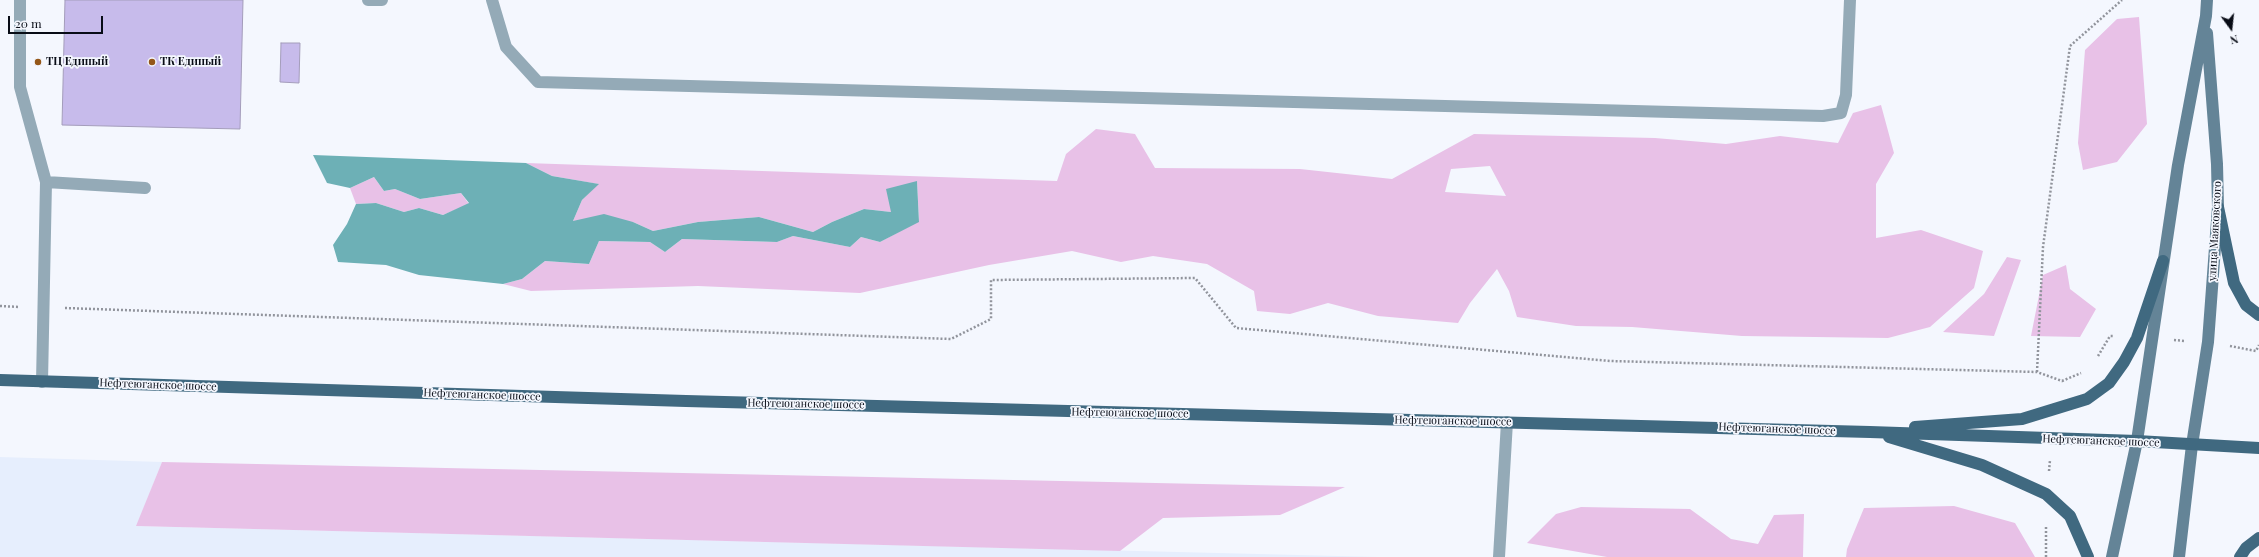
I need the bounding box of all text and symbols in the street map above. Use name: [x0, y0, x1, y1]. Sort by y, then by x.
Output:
scale bar: [10, 8, 105, 34]
north arrow: [2211, 8, 2251, 48]
text: 20 m: [15, 15, 42, 31]
text: N: [2228, 32, 2240, 48]
place label: ТЦ Единый: [46, 55, 108, 69]
place label: ТК Единый: [160, 55, 221, 69]
marker: ТЦ Единый: [33, 57, 43, 67]
marker: ТК Единый: [147, 57, 157, 67]
street label: улица Маяковского: [2206, 181, 2224, 281]
street label: Нефтеюганское шоссе: [99, 376, 217, 394]
street label: Нефтеюганское шоссе: [423, 386, 541, 404]
street label: Нефтеюганское шоссе: [747, 396, 865, 412]
street label: Нефтеюганское шоссе: [1071, 405, 1189, 421]
street label: Нефтеюганское шоссе: [1394, 413, 1512, 429]
street label: Нефтеюганское шоссе: [1718, 420, 1836, 438]
street label: Нефтеюганское шоссе: [2042, 432, 2160, 450]

